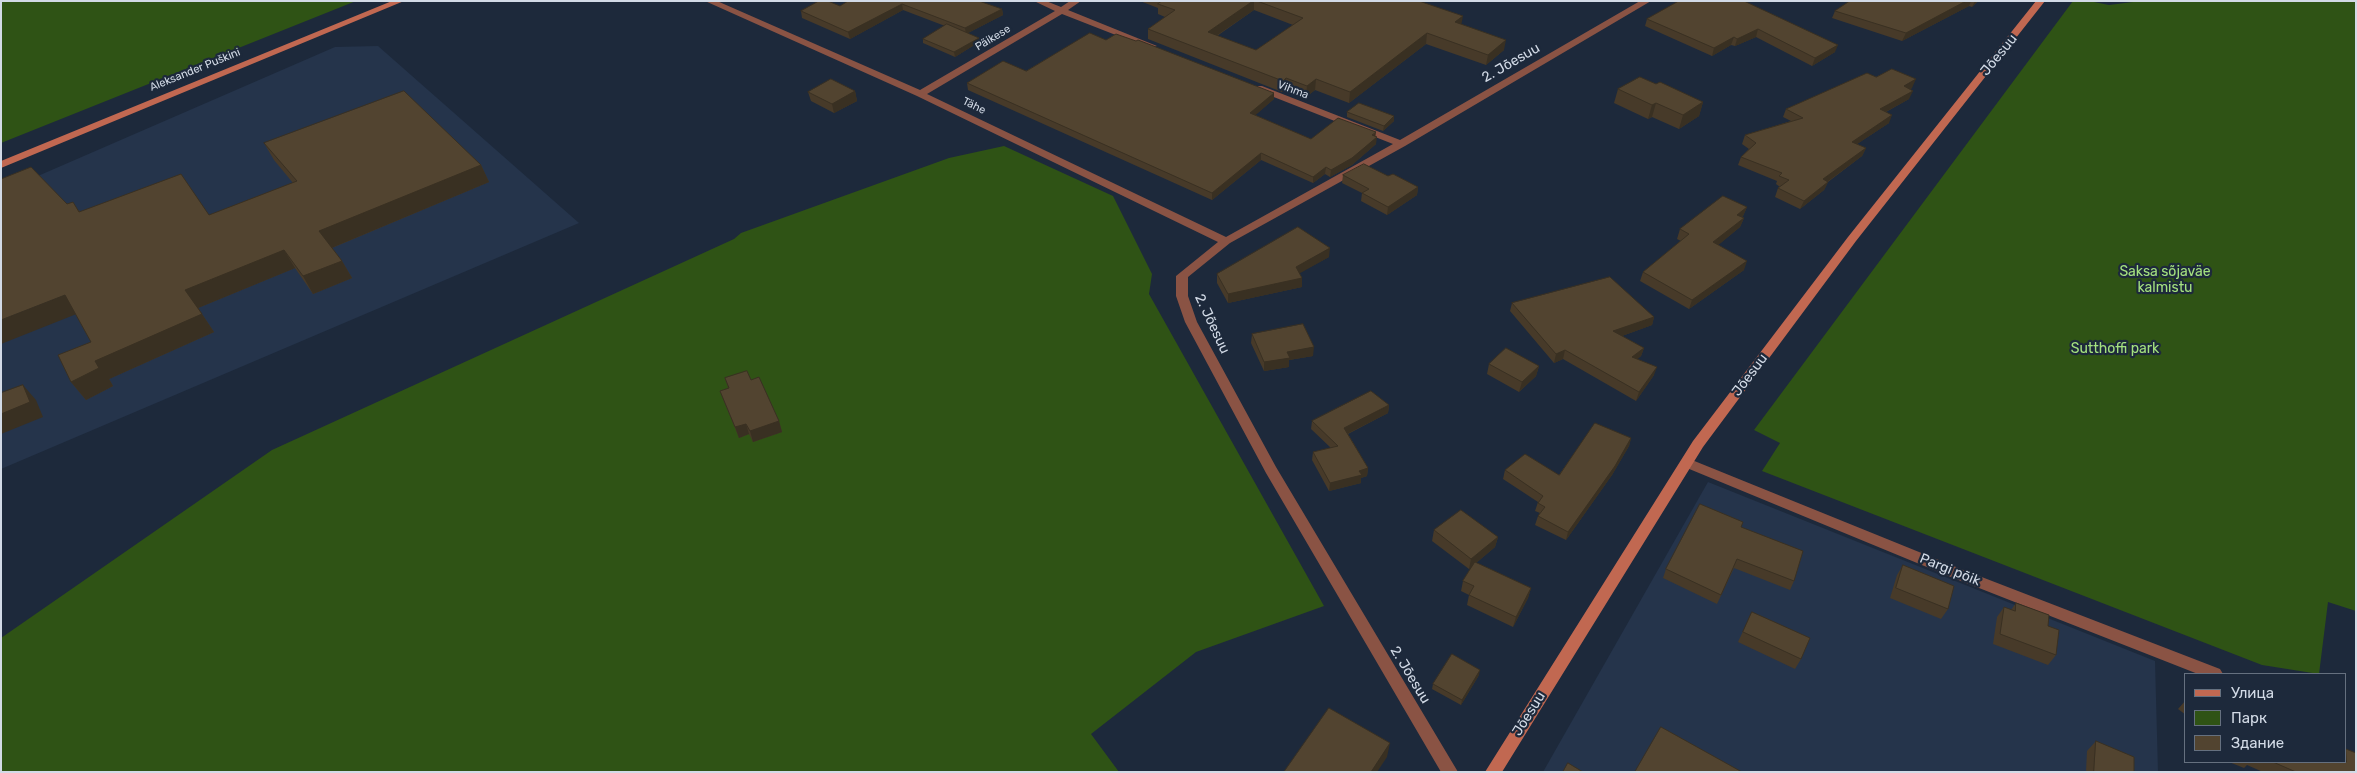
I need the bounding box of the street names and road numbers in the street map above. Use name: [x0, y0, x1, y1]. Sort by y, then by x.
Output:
street label: Päikese: [973, 22, 1013, 54]
street label: Jõesuu: [1977, 31, 2021, 79]
street label: 2. Jõesuu: [1479, 40, 1543, 86]
street label: Aleksander Puškini: [148, 46, 242, 94]
street label: Vihma: [1276, 78, 1310, 102]
street label: Tähe: [960, 95, 988, 117]
street label: 2. Jõesuu: [1191, 291, 1233, 357]
street label: Jõesuu: [1729, 350, 1771, 400]
street label: Pargi põik: [1917, 550, 1983, 590]
street label: 2. Jõesuu: [1386, 643, 1434, 707]
street label: Jõesuu: [1509, 689, 1549, 739]

